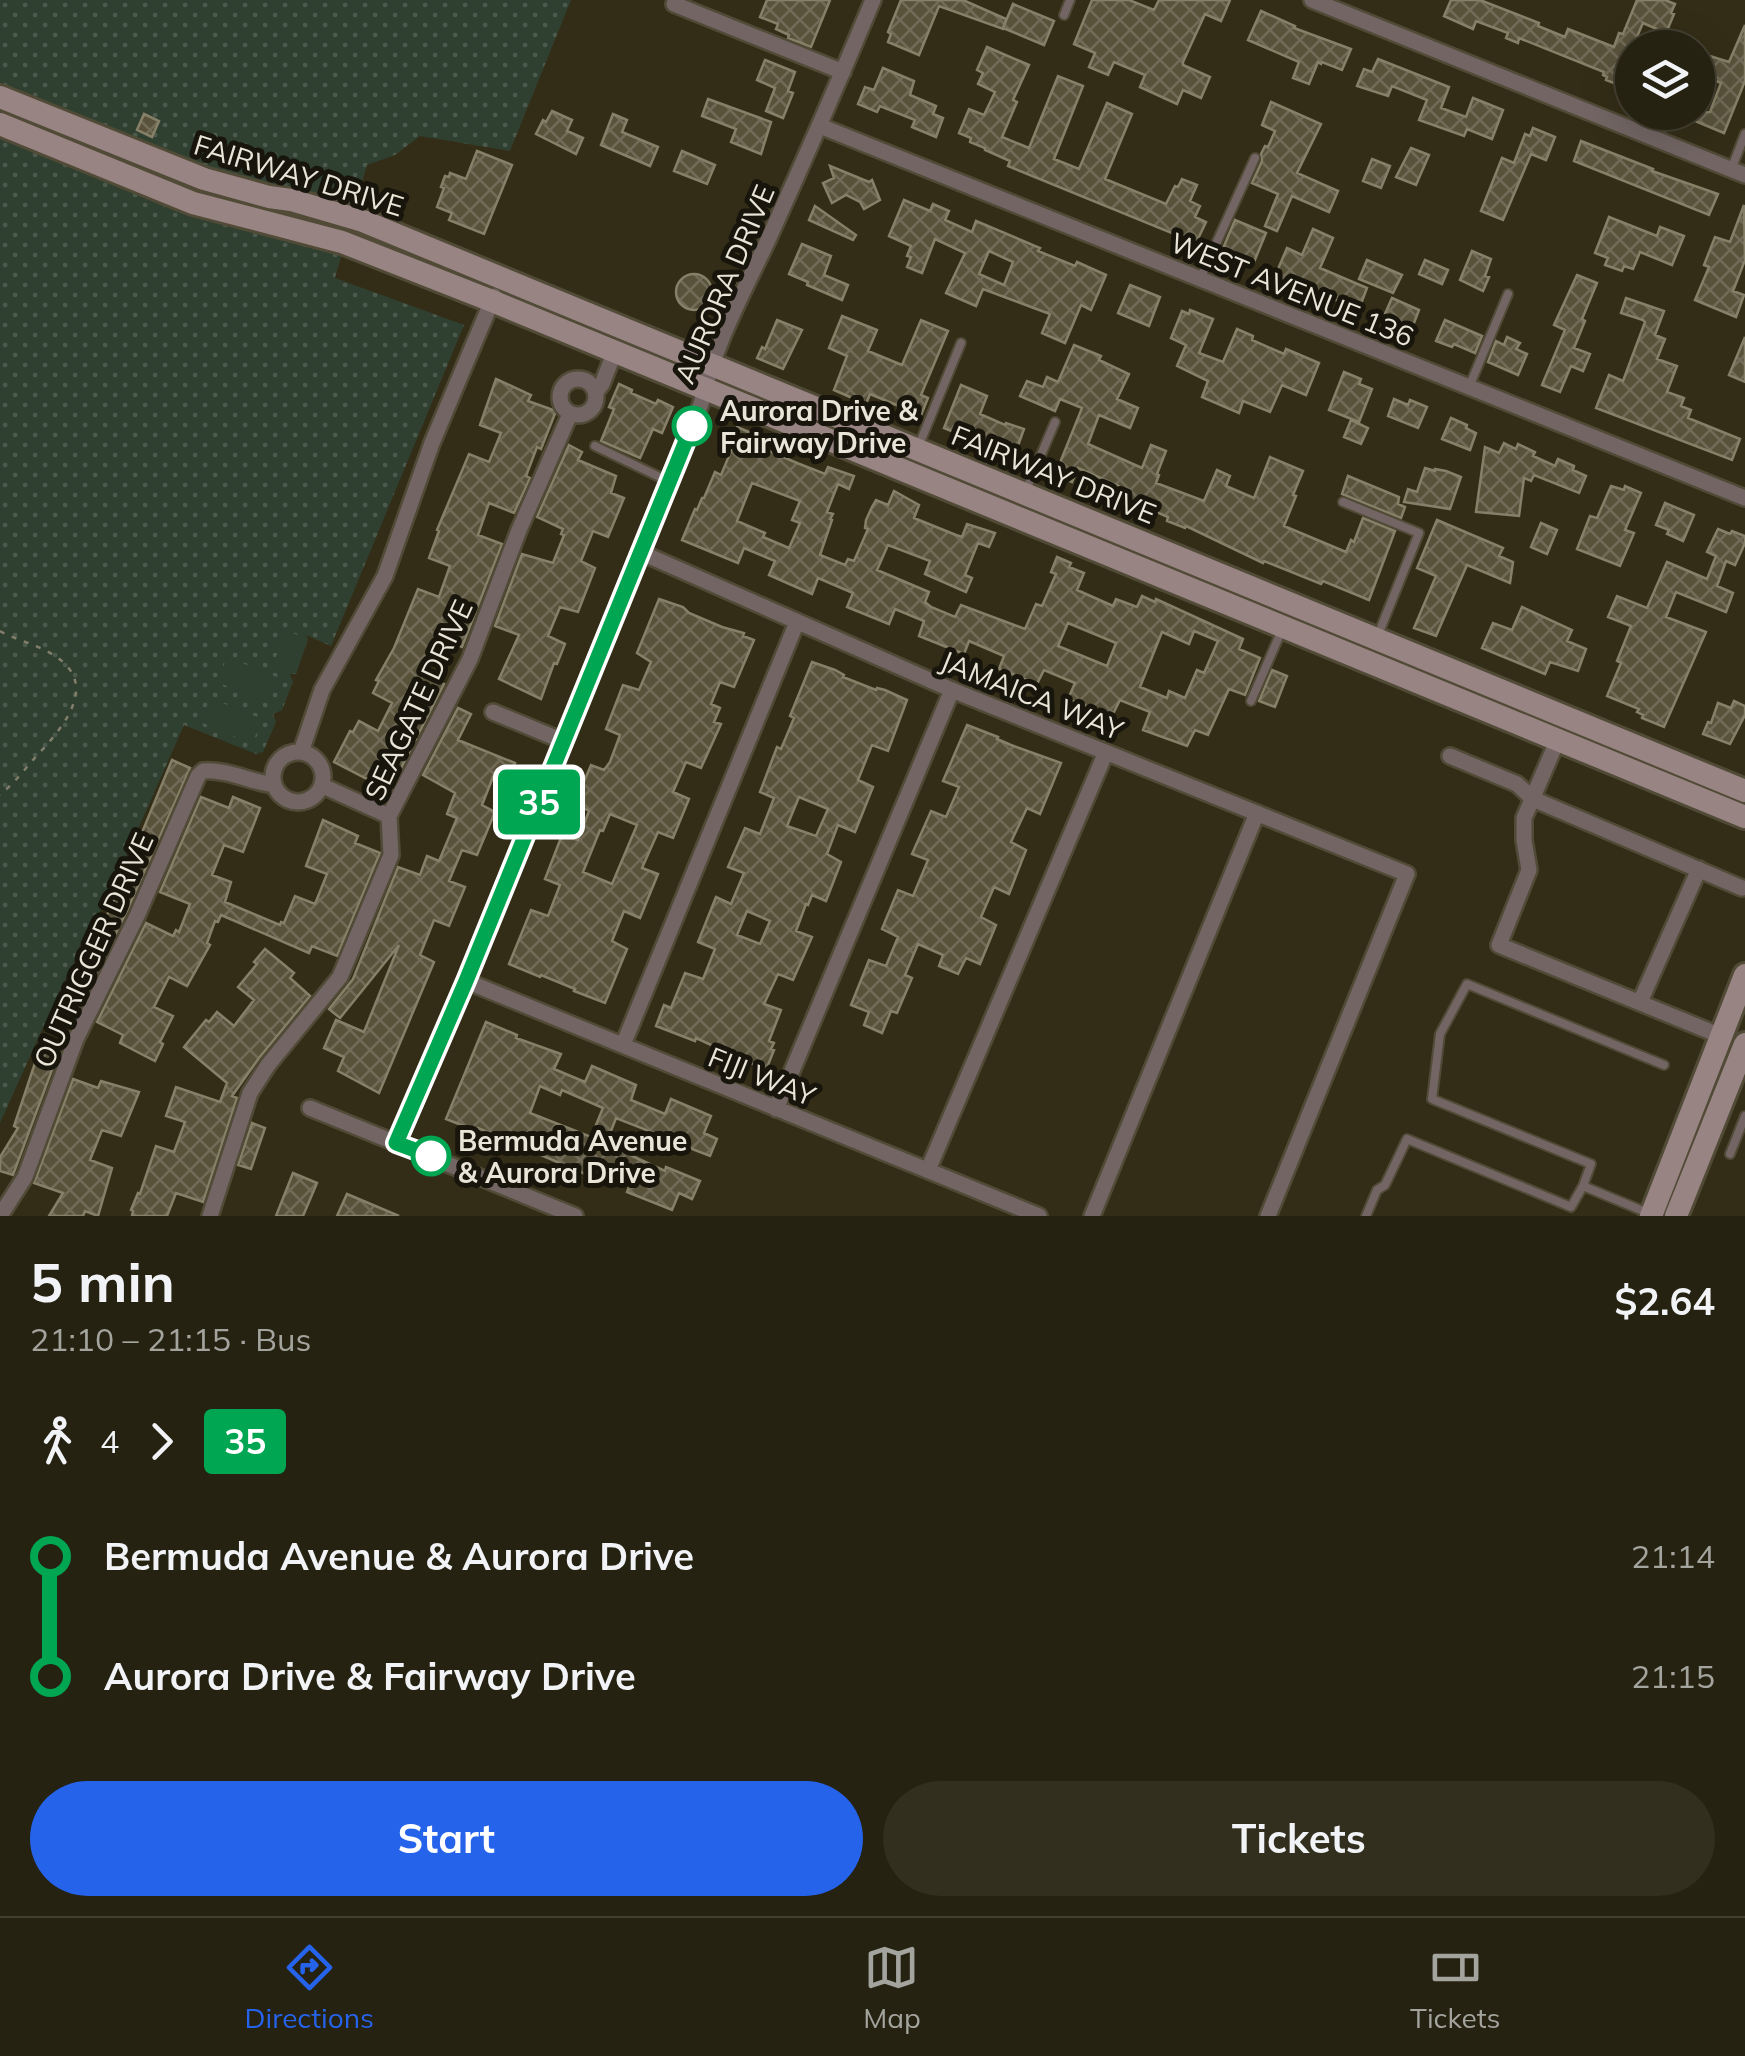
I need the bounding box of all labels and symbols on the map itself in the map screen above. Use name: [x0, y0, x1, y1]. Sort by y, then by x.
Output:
street label: FAIRWAY DRIVE: [190, 127, 408, 223]
street label: AURORA DRIVE: [666, 179, 782, 389]
street label: WEST AVENUE 136: [1165, 224, 1419, 354]
place label: Aurora Drive & Fairway Drive: [720, 393, 919, 460]
marker: Aurora Drive & Fairway Drive: [673, 407, 711, 445]
street label: FAIRWAY DRIVE: [947, 417, 1161, 531]
street label: SEAGATE DRIVE: [356, 594, 480, 806]
street label: JAMAICA WAY: [936, 643, 1129, 748]
line badge: 35: [494, 770, 584, 834]
street label: OUTRIGGER DRIVE: [26, 827, 160, 1073]
street label: FIJI WAY: [703, 1039, 821, 1114]
place label: Bermuda Avenue & Aurora Drive: [458, 1123, 687, 1190]
marker: Bermuda Avenue & Aurora Drive: [412, 1137, 450, 1175]

